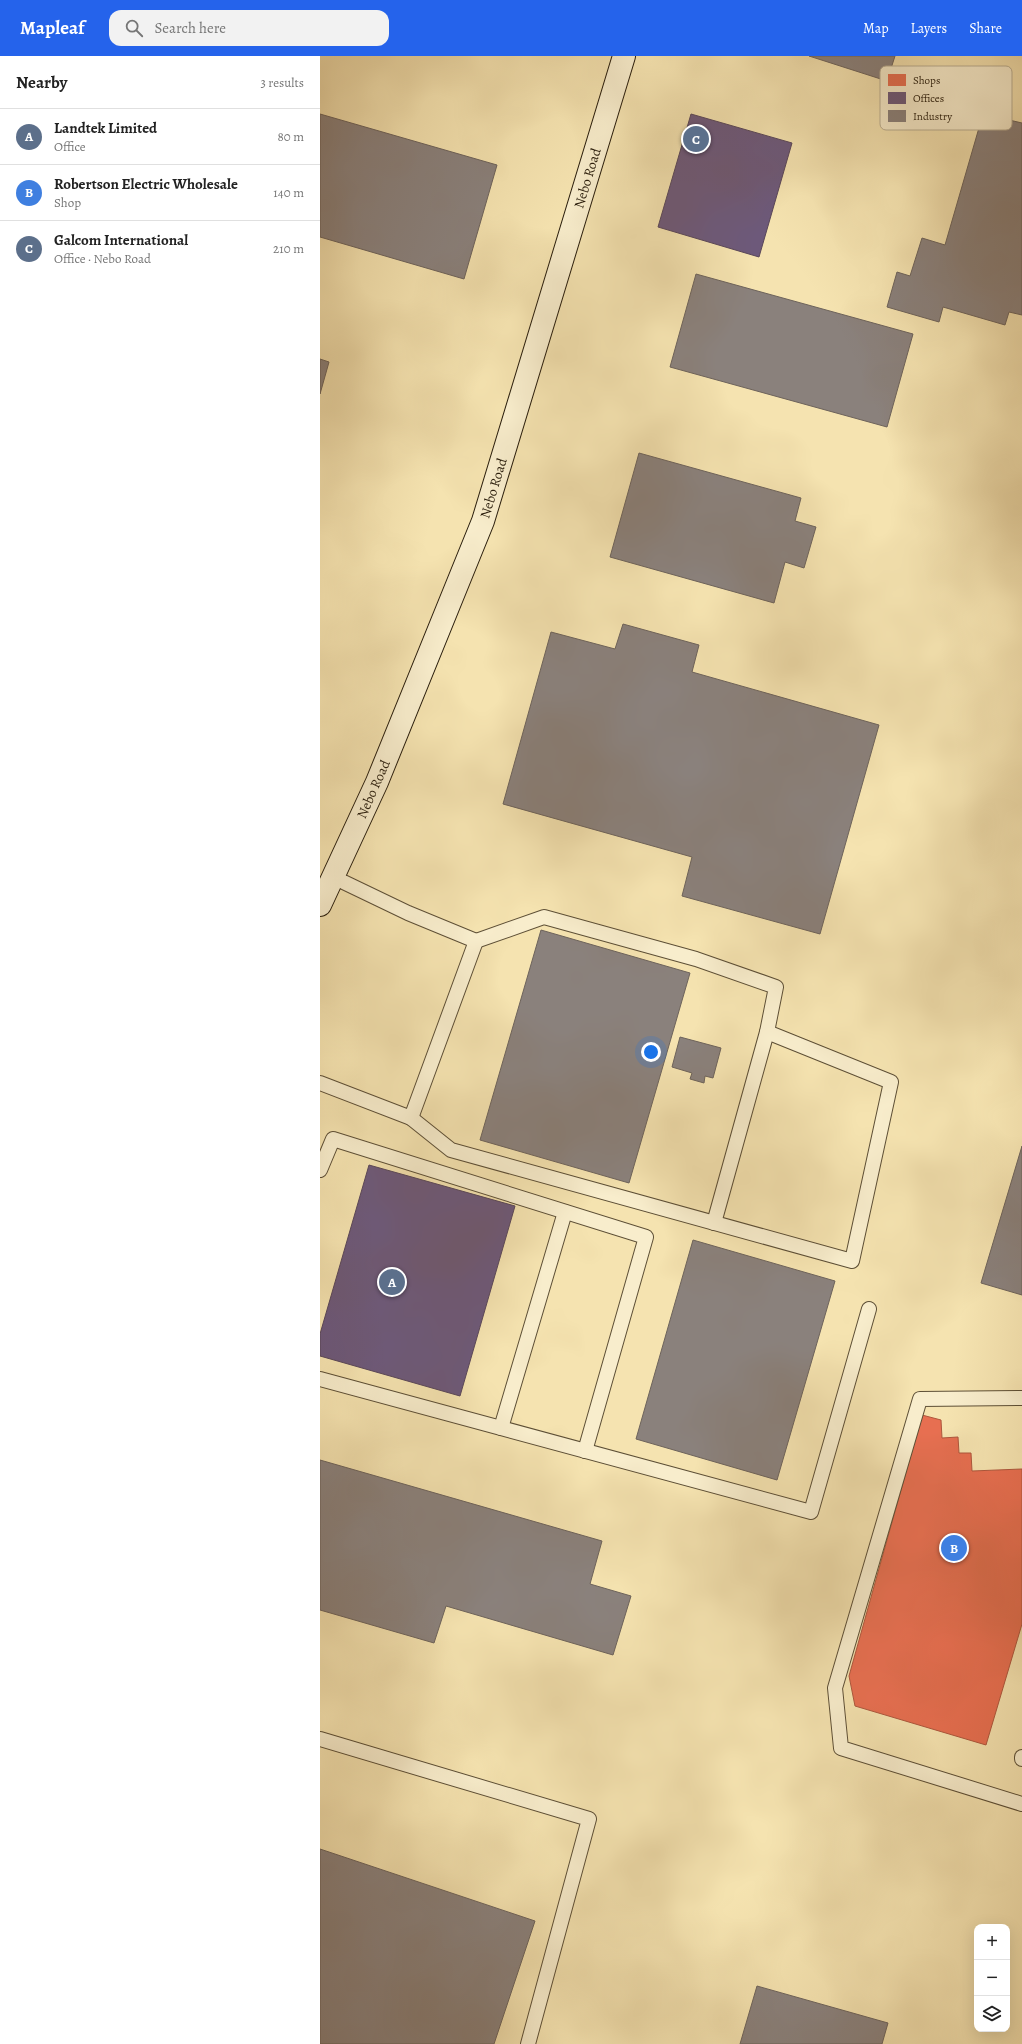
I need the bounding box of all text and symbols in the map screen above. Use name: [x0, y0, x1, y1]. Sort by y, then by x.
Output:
search box: [109, 10, 389, 46]
text: Mapleaf: [20, 15, 85, 41]
icon: search: [123, 17, 145, 39]
text: Search here: [155, 18, 226, 38]
text: Map: [863, 19, 889, 38]
text: Layers: [911, 19, 947, 38]
text: Share: [969, 19, 1002, 38]
legend: [880, 66, 1012, 130]
text: Nearby: [16, 71, 67, 94]
text: Shops: [913, 73, 940, 88]
text: 3 results: [260, 74, 304, 91]
text: Offices: [913, 91, 944, 106]
text: Industry: [913, 109, 952, 124]
text: Landtek Limited: [54, 118, 157, 138]
pin: C: [683, 124, 709, 154]
text: A: [25, 128, 33, 145]
text: 80 m: [277, 128, 304, 145]
text: Office: [54, 138, 86, 155]
street label: Nebo Road: [569, 145, 606, 211]
text: Robertson Electric Wholesale: [54, 174, 238, 194]
text: B: [25, 184, 33, 201]
text: 140 m: [273, 184, 304, 201]
text: Shop: [54, 194, 81, 211]
text: Galcom International: [54, 230, 188, 250]
text: C: [25, 240, 33, 257]
text: 210 m: [273, 240, 304, 257]
text: Office · Nebo Road: [54, 250, 151, 267]
street label: Nebo Road: [475, 455, 512, 521]
street label: Nebo Road: [352, 757, 395, 821]
your location: [641, 1042, 661, 1062]
pin: A: [379, 1267, 405, 1297]
pin: B: [941, 1533, 967, 1563]
map controls: [974, 1924, 1010, 2032]
button: +: [974, 1924, 1010, 1960]
button: −: [974, 1960, 1010, 1996]
button: layers: [974, 1996, 1010, 2032]

